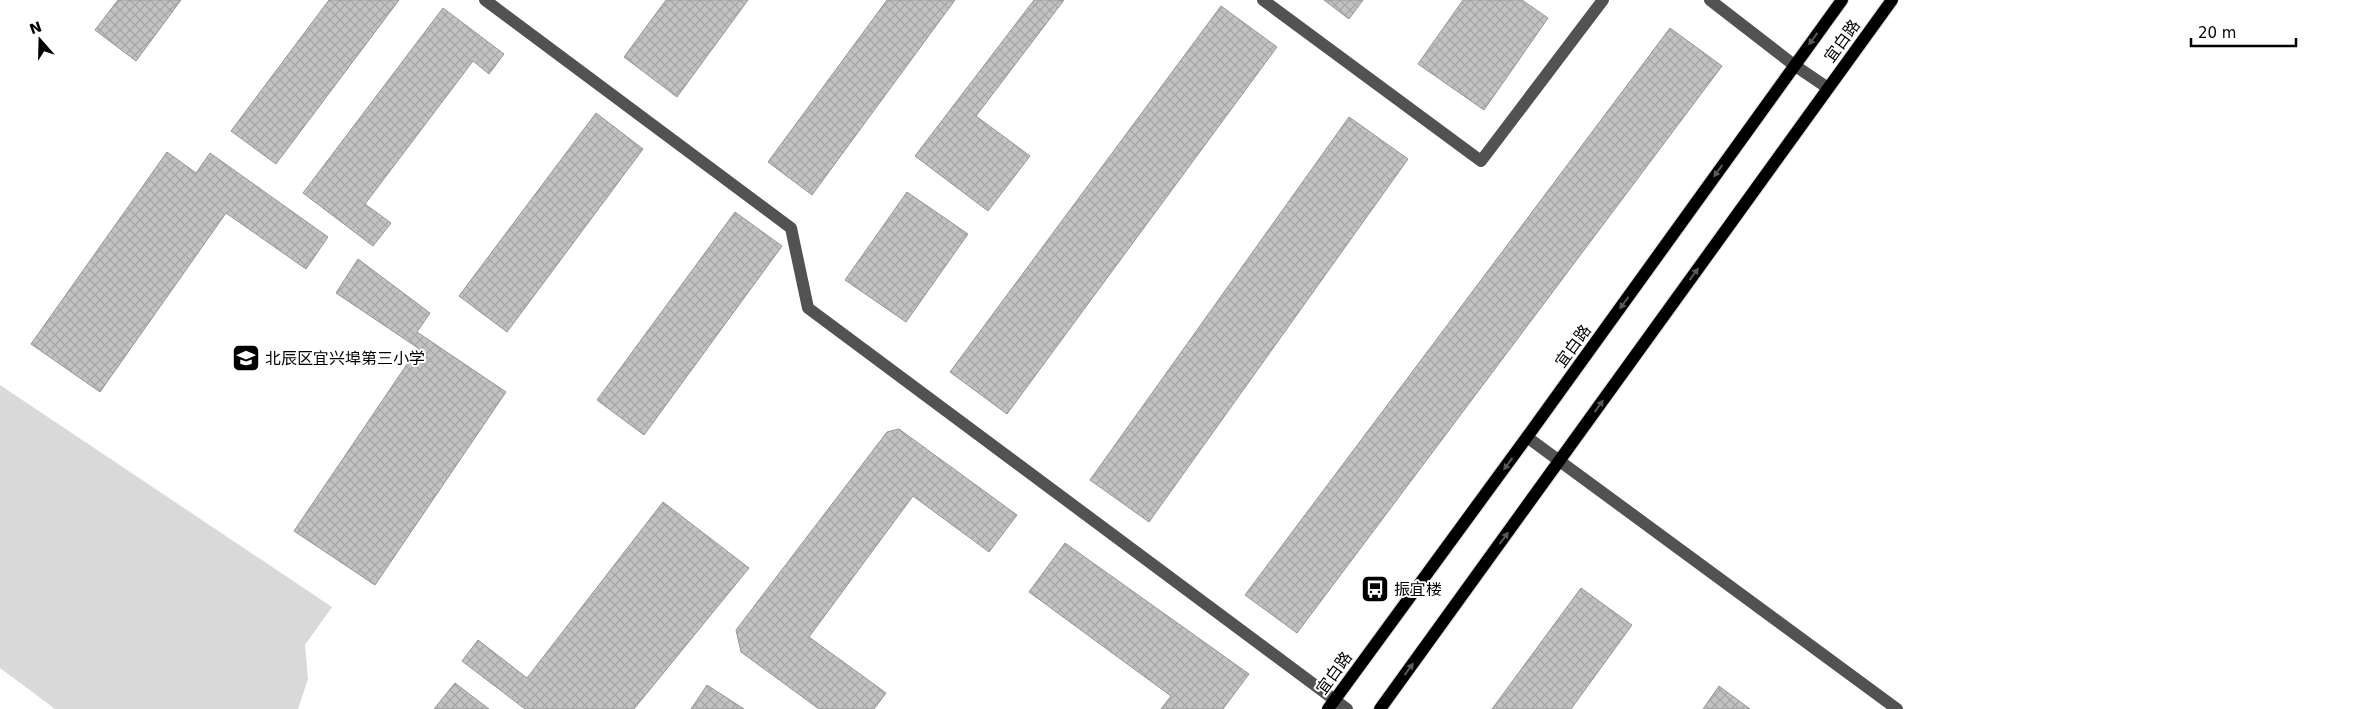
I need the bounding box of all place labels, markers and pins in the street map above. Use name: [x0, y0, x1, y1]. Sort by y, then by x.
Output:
school or university icon: 北辰区宜兴埠第三小学: [231, 343, 261, 373]
place label: 北辰区宜兴埠第三小学: [265, 349, 425, 368]
bus stop icon: 振宜楼: [1360, 574, 1390, 604]
place label: 振宜楼: [1394, 580, 1442, 599]

